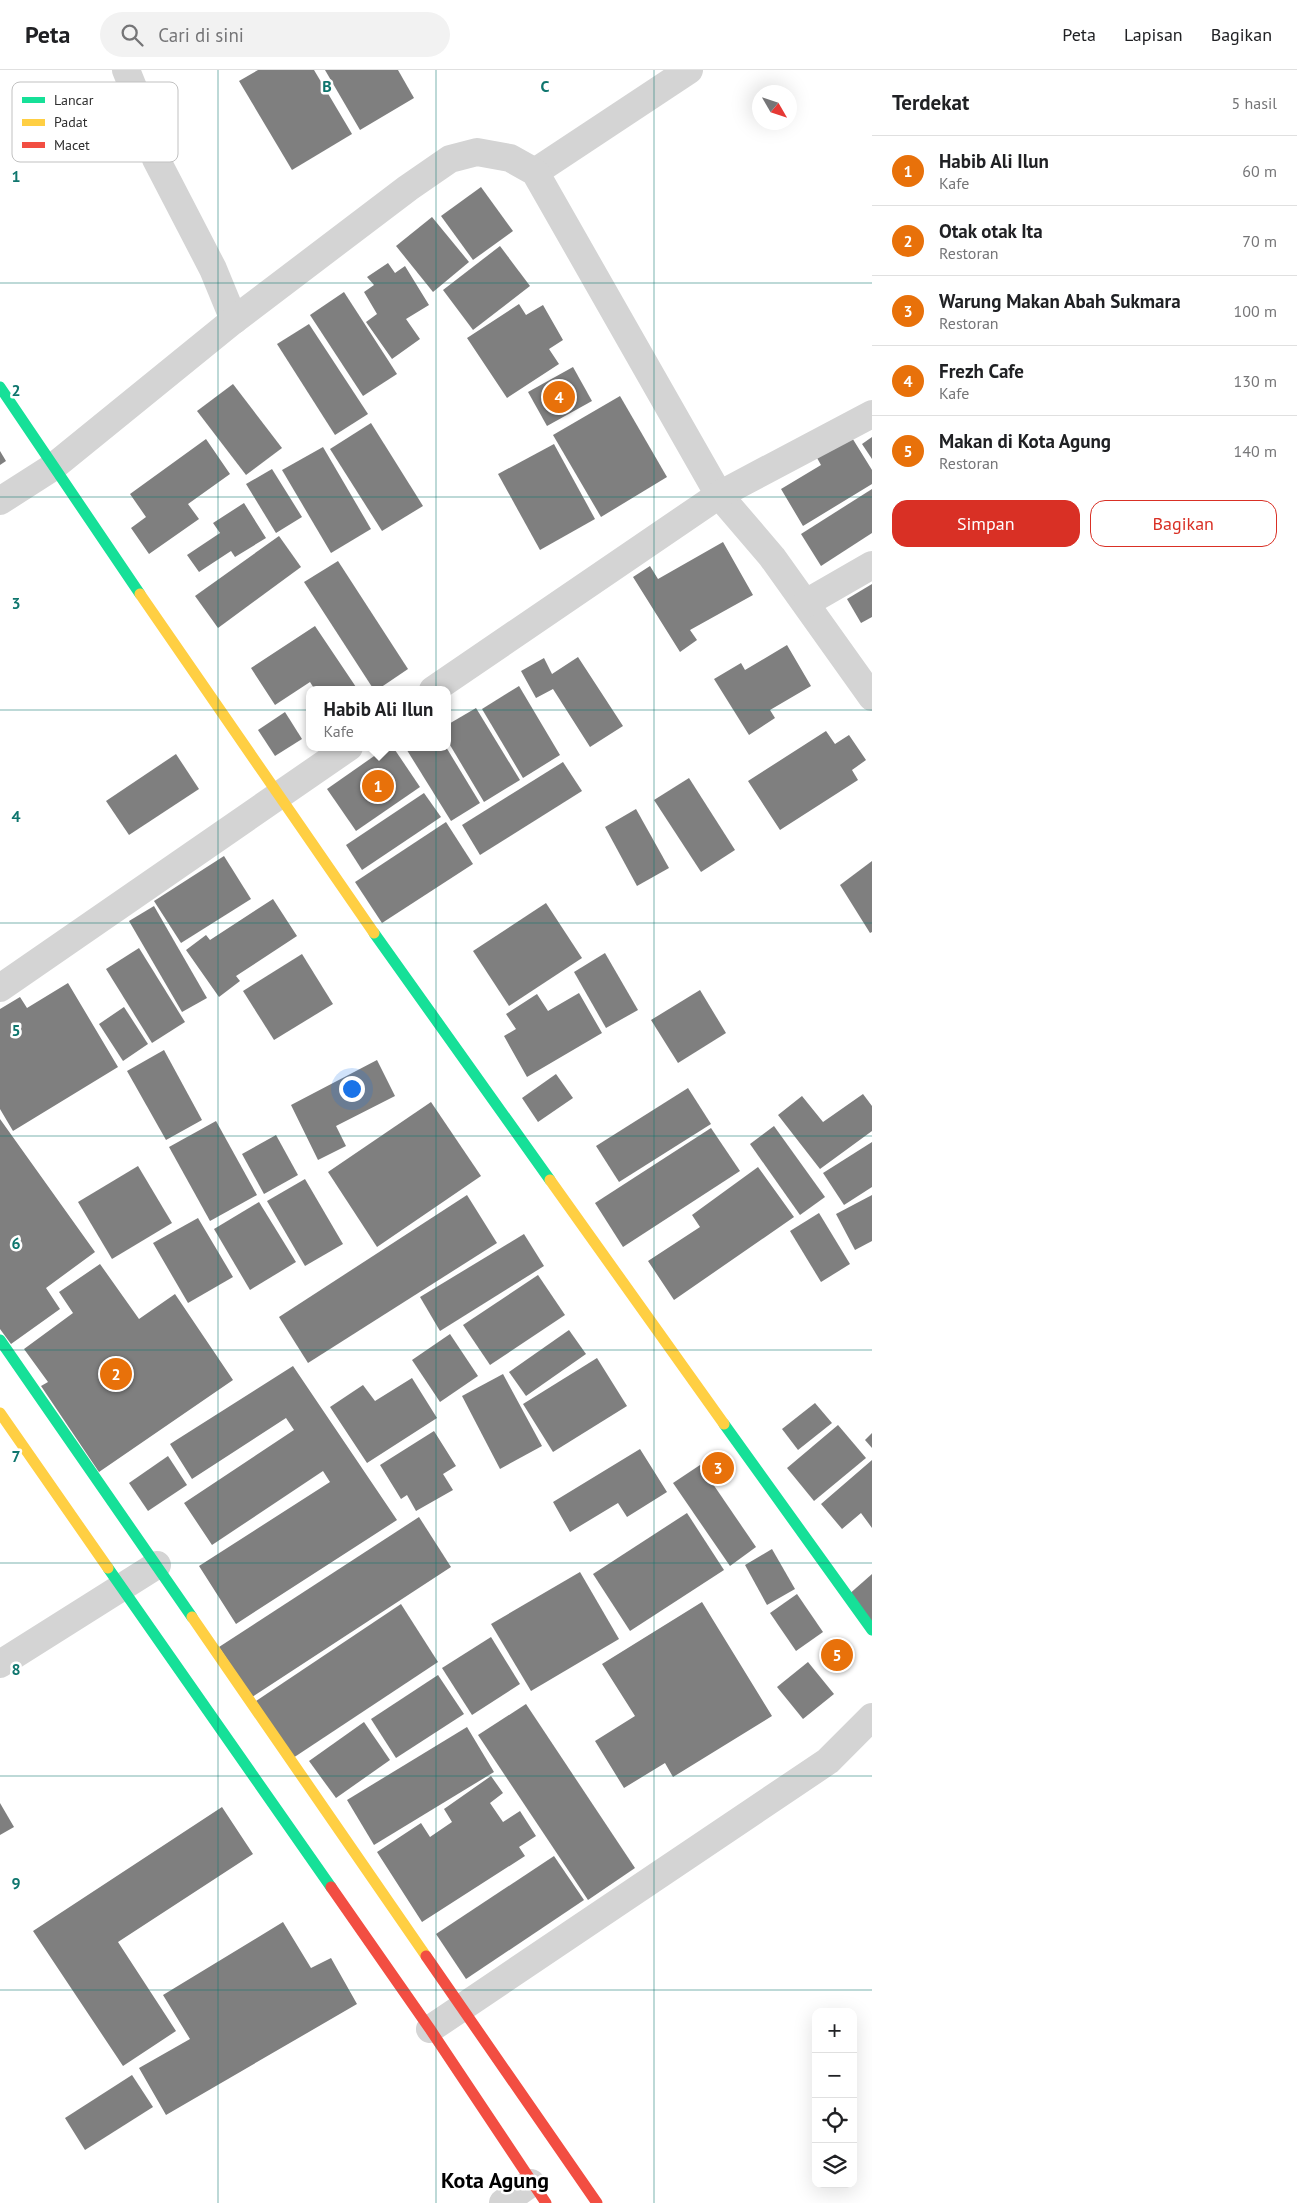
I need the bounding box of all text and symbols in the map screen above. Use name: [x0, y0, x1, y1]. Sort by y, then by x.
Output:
search box: [100, 12, 450, 57]
text: Peta: [25, 19, 70, 50]
icon: search: [118, 21, 146, 49]
text: Cari di sini: [158, 23, 244, 47]
text: Peta: [1062, 23, 1096, 46]
text: Lapisan: [1124, 23, 1183, 46]
text: Bagikan: [1211, 23, 1272, 46]
text: B: [322, 76, 332, 96]
text: C: [541, 76, 550, 96]
legend: [12, 82, 178, 162]
north arrow: [752, 85, 797, 130]
text: Terdekat: [892, 89, 969, 116]
text: Lancar: [54, 91, 94, 109]
text: 5 hasil: [1232, 93, 1277, 113]
text: Padat: [54, 113, 88, 131]
text: Macet: [54, 136, 90, 154]
text: Habib Ali Ilun: [939, 149, 1049, 173]
text: 1: [903, 161, 913, 181]
text: 60 m: [1242, 161, 1277, 181]
text: 1: [11, 166, 21, 186]
text: Kafe: [939, 173, 969, 193]
text: Otak otak Ita: [939, 219, 1043, 243]
text: 2: [903, 231, 913, 251]
text: 70 m: [1242, 231, 1277, 251]
text: Restoran: [939, 243, 999, 263]
text: Warung Makan Abah Sukmara: [939, 289, 1181, 313]
text: 3: [903, 301, 913, 321]
text: 100 m: [1234, 301, 1277, 321]
text: Restoran: [939, 313, 999, 333]
text: Frezh Cafe: [939, 359, 1024, 383]
text: 4: [903, 371, 913, 391]
text: 130 m: [1234, 371, 1277, 391]
pin: 4: [543, 378, 575, 416]
text: 2: [11, 380, 21, 400]
text: Kafe: [939, 383, 969, 403]
text: Makan di Kota Agung: [939, 429, 1111, 453]
text: 5: [903, 441, 913, 461]
text: 140 m: [1234, 441, 1277, 461]
text: Restoran: [939, 453, 999, 473]
button: Simpan: [892, 500, 1080, 547]
button: Bagikan: [1090, 500, 1277, 547]
text: 3: [11, 593, 21, 613]
popup: [306, 686, 451, 751]
text: Habib Ali Ilun: [324, 697, 433, 721]
text: Kafe: [324, 721, 354, 741]
pin: 1: [362, 767, 394, 805]
text: 4: [11, 806, 21, 826]
text: 5: [11, 1020, 21, 1040]
your location: [339, 1076, 365, 1102]
text: 6: [11, 1233, 21, 1253]
pin: 2: [100, 1355, 132, 1393]
text: 7: [11, 1446, 21, 1466]
pin: 3: [702, 1449, 734, 1487]
pin: 5: [821, 1636, 853, 1674]
text: 8: [11, 1659, 21, 1679]
text: 9: [11, 1873, 21, 1893]
map controls: [812, 2008, 857, 2188]
button: +: [812, 2008, 857, 2053]
button: −: [812, 2053, 857, 2098]
button: locate: [812, 2098, 857, 2143]
button: layers: [812, 2143, 857, 2188]
district label: Kota Agung: [441, 2166, 549, 2194]

